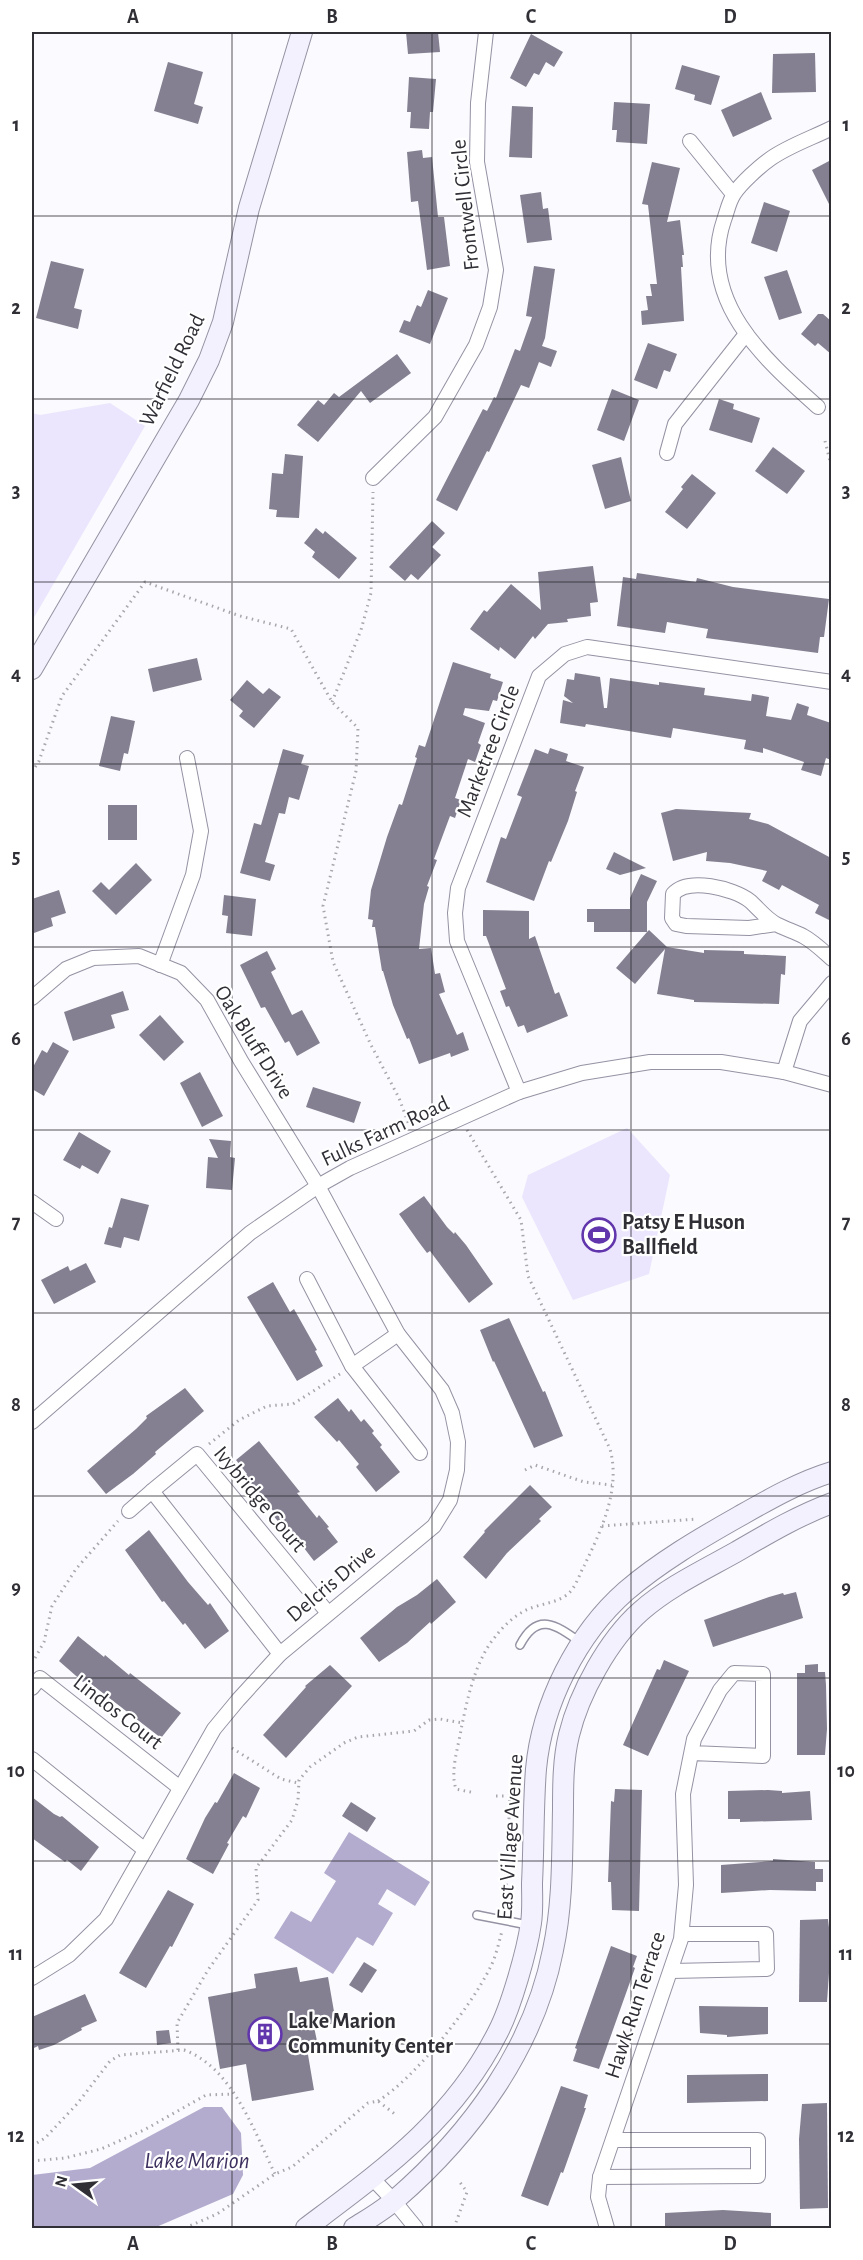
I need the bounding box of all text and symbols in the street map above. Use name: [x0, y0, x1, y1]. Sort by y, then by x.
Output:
text: A: [127, 7, 139, 27]
text: B: [326, 7, 338, 27]
text: C: [526, 7, 537, 27]
text: D: [723, 7, 737, 27]
text: 1: [12, 115, 20, 135]
text: 1: [842, 115, 850, 135]
street label: Frontwell Circle: [447, 138, 483, 272]
text: 2: [11, 298, 21, 318]
text: 2: [841, 298, 851, 318]
street label: Warfield Road: [135, 310, 209, 430]
text: 3: [12, 481, 20, 501]
text: 3: [842, 481, 850, 501]
text: 4: [11, 664, 21, 684]
text: 4: [841, 664, 851, 684]
street label: Marketree Circle: [453, 682, 523, 820]
text: 5: [12, 847, 20, 867]
text: 5: [842, 847, 850, 867]
street label: Oak Bluff Drive: [211, 982, 297, 1102]
text: 6: [11, 1029, 21, 1049]
text: 6: [841, 1029, 851, 1049]
street label: Fulks Farm Road: [318, 1092, 452, 1170]
place label: Patsy E Huson Ballfield: [622, 1211, 745, 1258]
text: 7: [12, 1212, 21, 1232]
text: 7: [842, 1212, 851, 1232]
sports icon: Patsy E Huson Ballfield: [581, 1217, 617, 1253]
text: 8: [11, 1395, 21, 1415]
text: 8: [841, 1395, 851, 1415]
street label: Ivybridge Court: [210, 1442, 310, 1556]
street label: Delcris Drive: [283, 1540, 379, 1626]
text: 9: [11, 1578, 21, 1598]
text: 9: [841, 1578, 851, 1598]
street label: Lindos Court: [69, 1670, 167, 1754]
street label: East Village Avenue: [493, 1753, 527, 1921]
text: 10: [7, 1761, 25, 1781]
text: 10: [837, 1761, 855, 1781]
street label: Hawk Run Terrace: [601, 1929, 669, 2081]
text: 11: [9, 1944, 23, 1964]
text: 11: [839, 1944, 853, 1964]
place label: Lake Marion Community Center: [288, 2010, 453, 2058]
building icon: Lake Marion Community Center: [247, 2016, 283, 2052]
text: 12: [8, 2126, 24, 2146]
text: 12: [838, 2126, 854, 2146]
water label: Lake Marion: [144, 2149, 250, 2173]
north arrow: [45, 2155, 105, 2215]
text: N: [52, 2174, 71, 2189]
text: A: [127, 2234, 139, 2254]
text: B: [326, 2234, 338, 2254]
text: C: [526, 2234, 537, 2254]
text: D: [723, 2234, 737, 2254]

